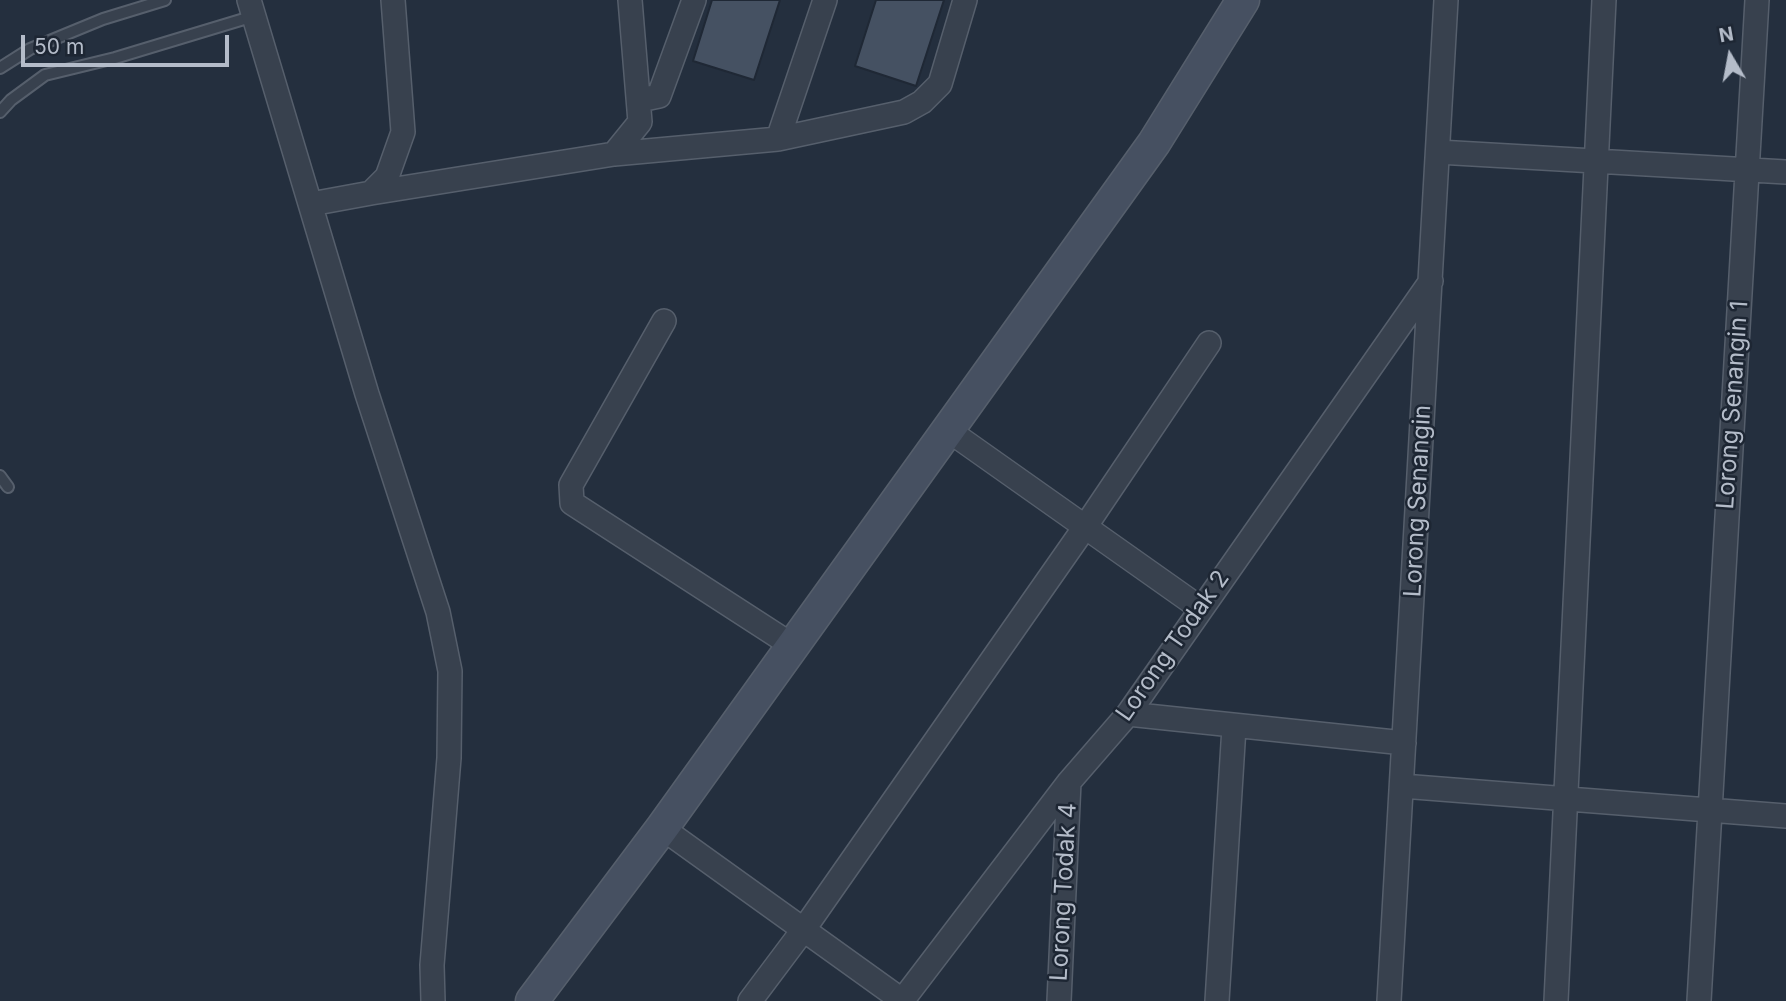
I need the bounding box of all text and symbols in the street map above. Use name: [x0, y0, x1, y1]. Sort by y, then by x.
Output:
scale bar: [24, 21, 233, 65]
north arrow: [1695, 21, 1765, 91]
text: N: [1717, 22, 1735, 47]
text: 50 m: [34, 34, 84, 59]
street label: Lorong Senangin 1: [1711, 300, 1755, 510]
street label: Lorong Senangin: [1399, 404, 1437, 598]
street label: Lorong Todak 2: [1110, 565, 1236, 727]
street label: Lorong Todak 4: [1045, 802, 1083, 982]

